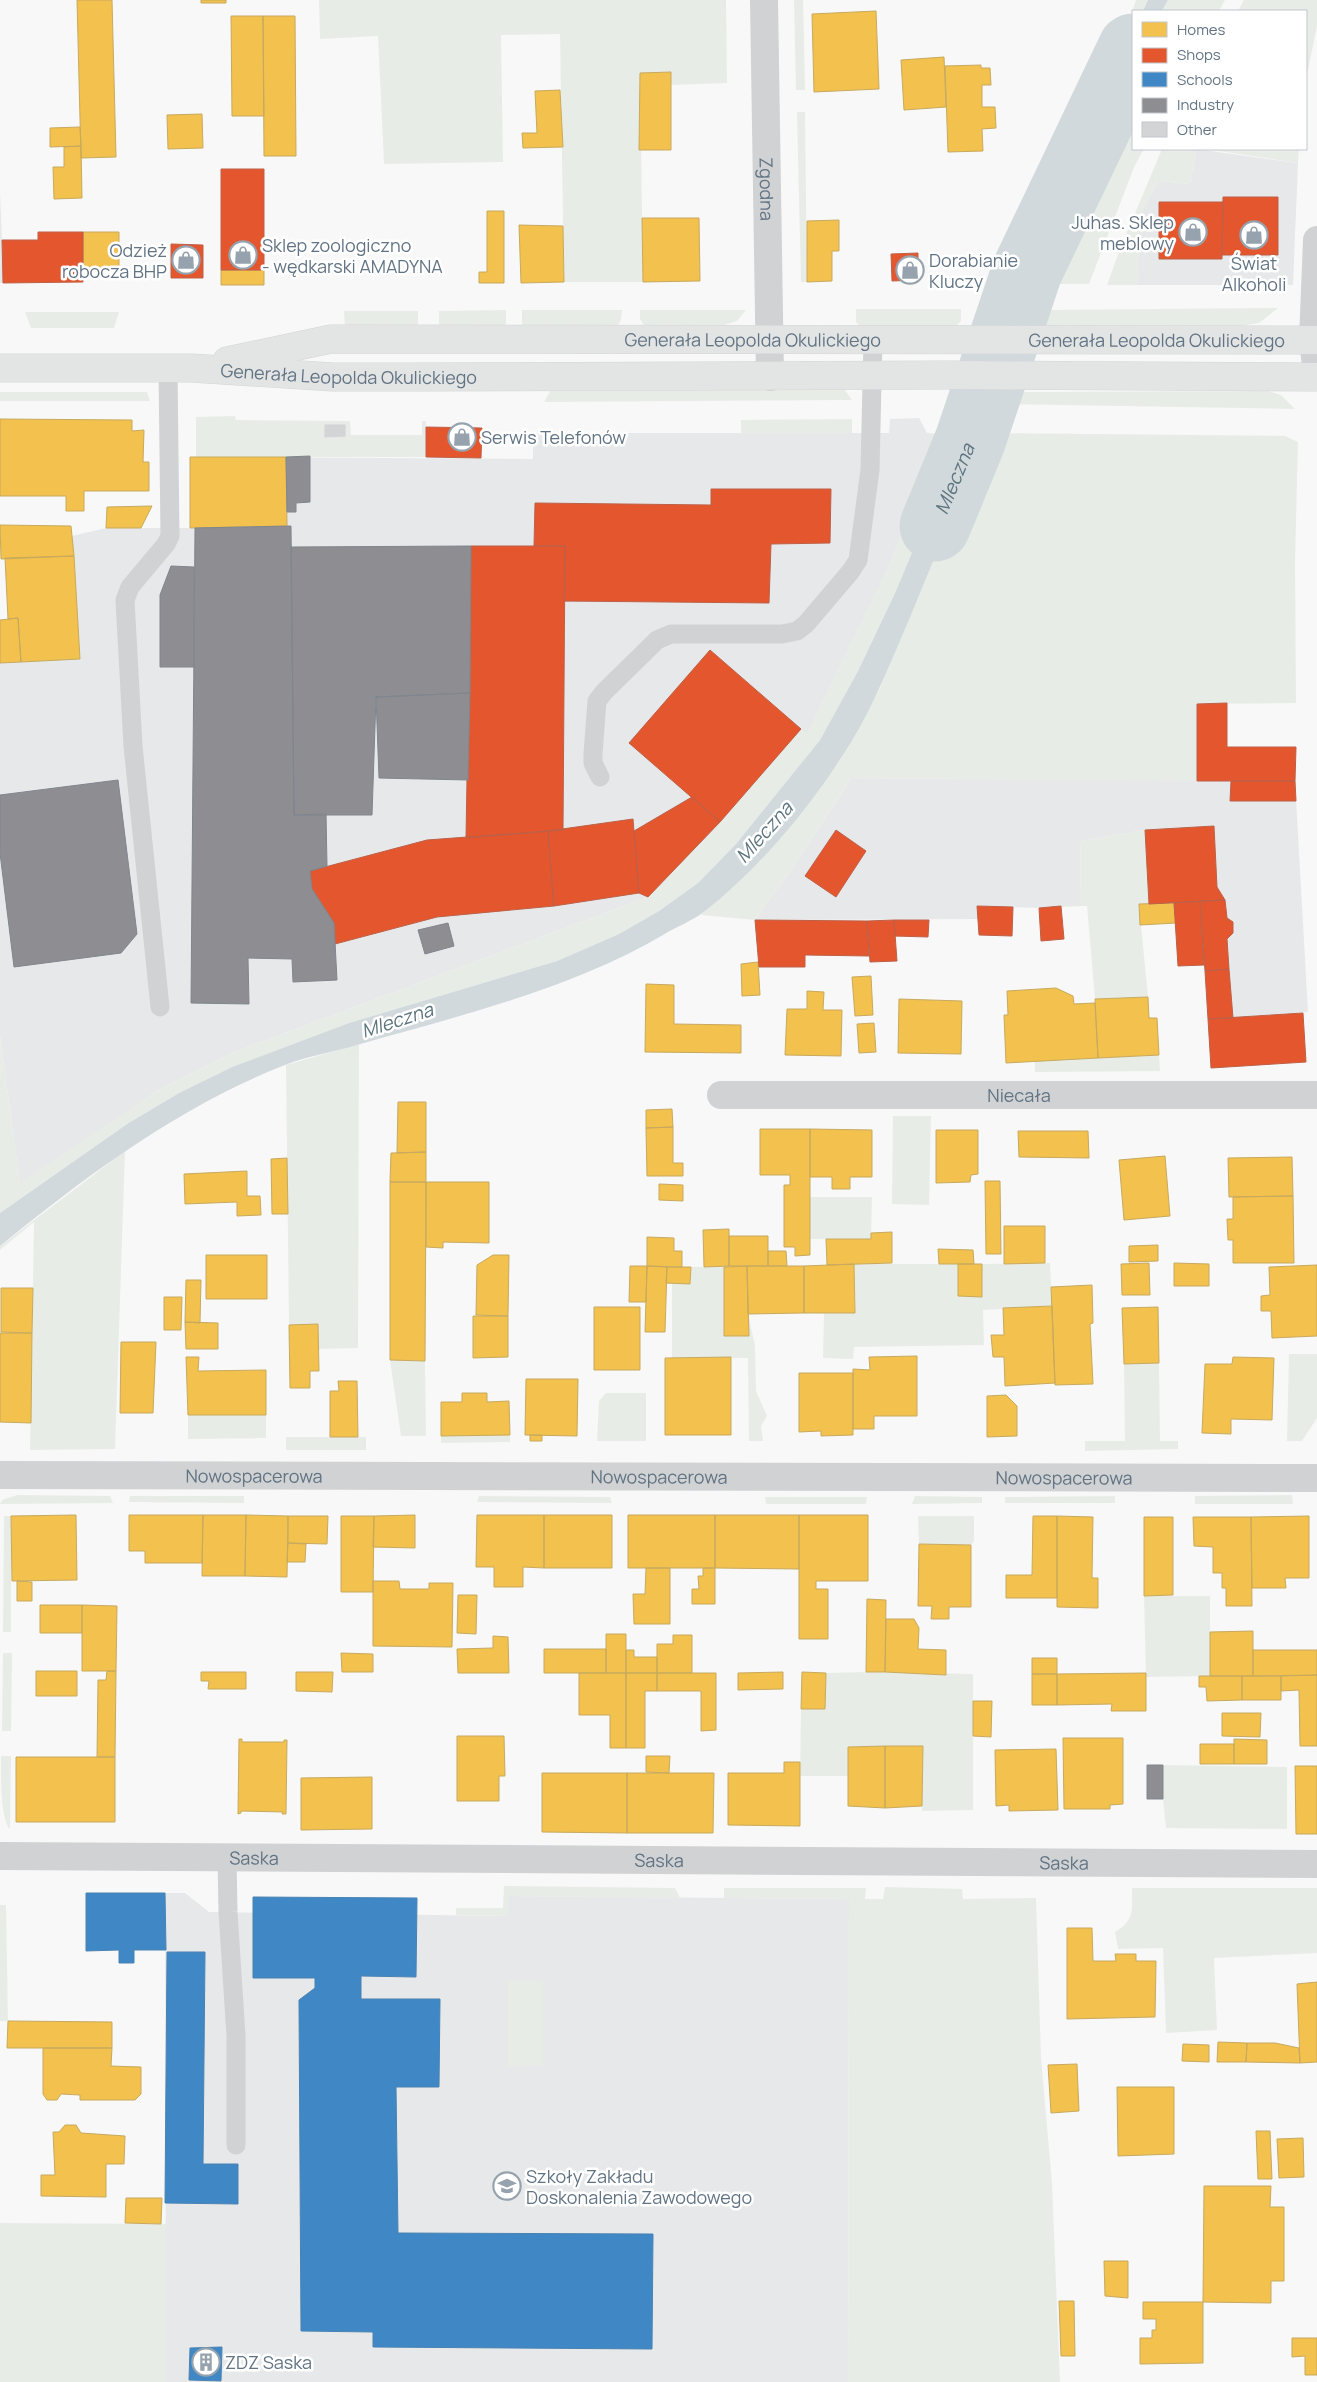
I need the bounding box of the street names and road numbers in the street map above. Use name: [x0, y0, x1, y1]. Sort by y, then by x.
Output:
street label: Zgodna: [755, 157, 780, 221]
street label: Generała Leopolda Okulickiego: [624, 327, 881, 352]
street label: Generała Leopolda Okulickiego: [1028, 328, 1285, 352]
street label: Generała Leopolda Okulickiego: [220, 358, 477, 389]
street label: Niecała: [987, 1083, 1051, 1107]
street label: Nowospacerowa: [186, 1463, 322, 1488]
street label: Nowospacerowa: [591, 1464, 727, 1489]
street label: Nowospacerowa: [996, 1465, 1132, 1490]
street label: Saska: [229, 1845, 279, 1870]
street label: Saska: [634, 1848, 684, 1872]
street label: Saska: [1039, 1850, 1089, 1875]

